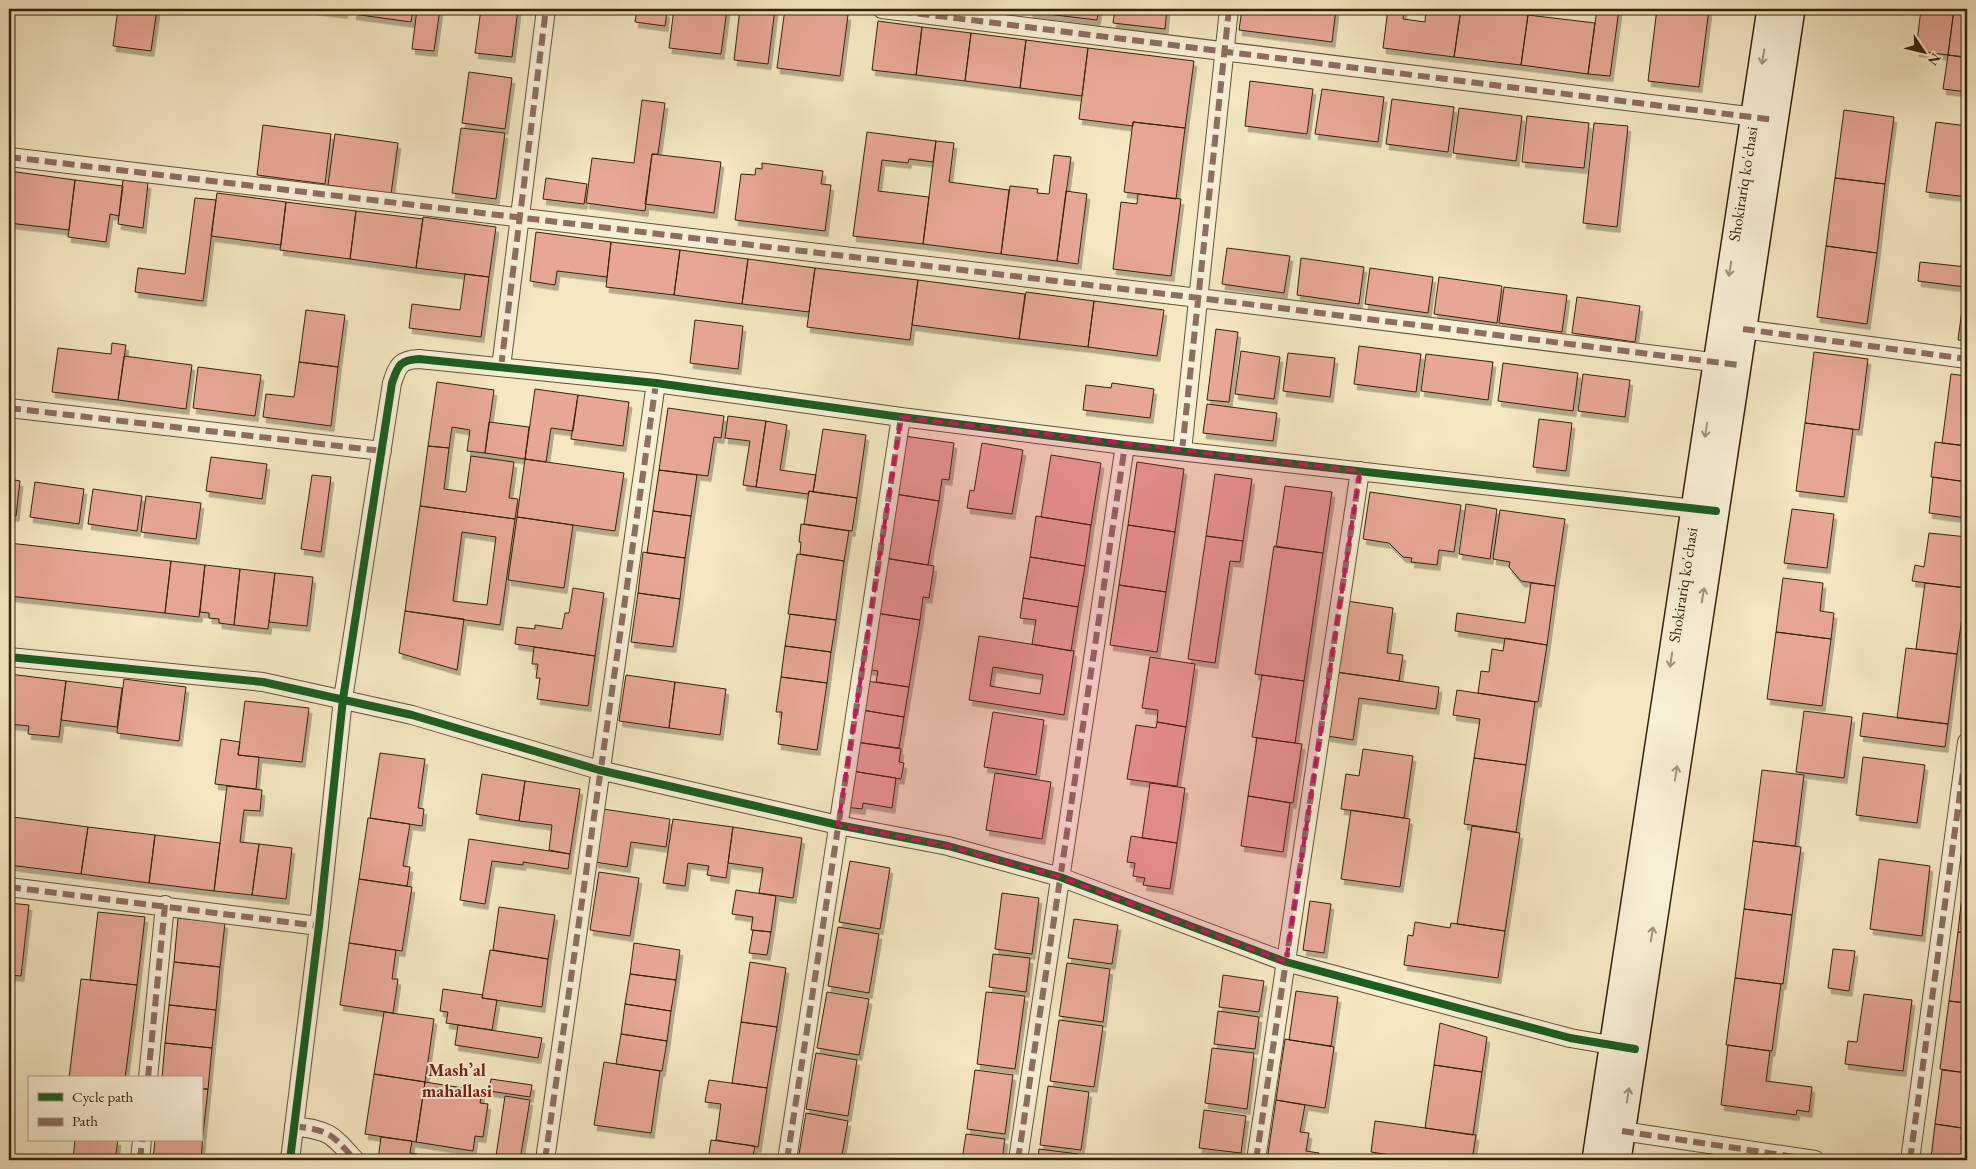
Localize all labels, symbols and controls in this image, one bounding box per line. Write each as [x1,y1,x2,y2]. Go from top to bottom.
north arrow [1898,28,1948,78]
one-way arrow [1757,49,1767,65]
text: N [1924,50,1945,70]
street label: Shokirariq ko'chasi [1724,125,1762,243]
one-way arrow [1725,261,1735,277]
one-way arrow [1701,422,1711,438]
street label: Shokirariq ko'chasi [1664,526,1702,644]
one-way arrow [1698,588,1708,604]
one-way arrow [1666,652,1676,668]
one-way arrow [1672,766,1682,782]
one-way arrow [1647,926,1657,942]
district label: Mashʼal mahallasi [422,1058,493,1102]
legend [28,1076,202,1142]
text: Cycle path [72,1087,134,1106]
one-way arrow [1623,1087,1633,1103]
text: Path [72,1111,98,1130]

